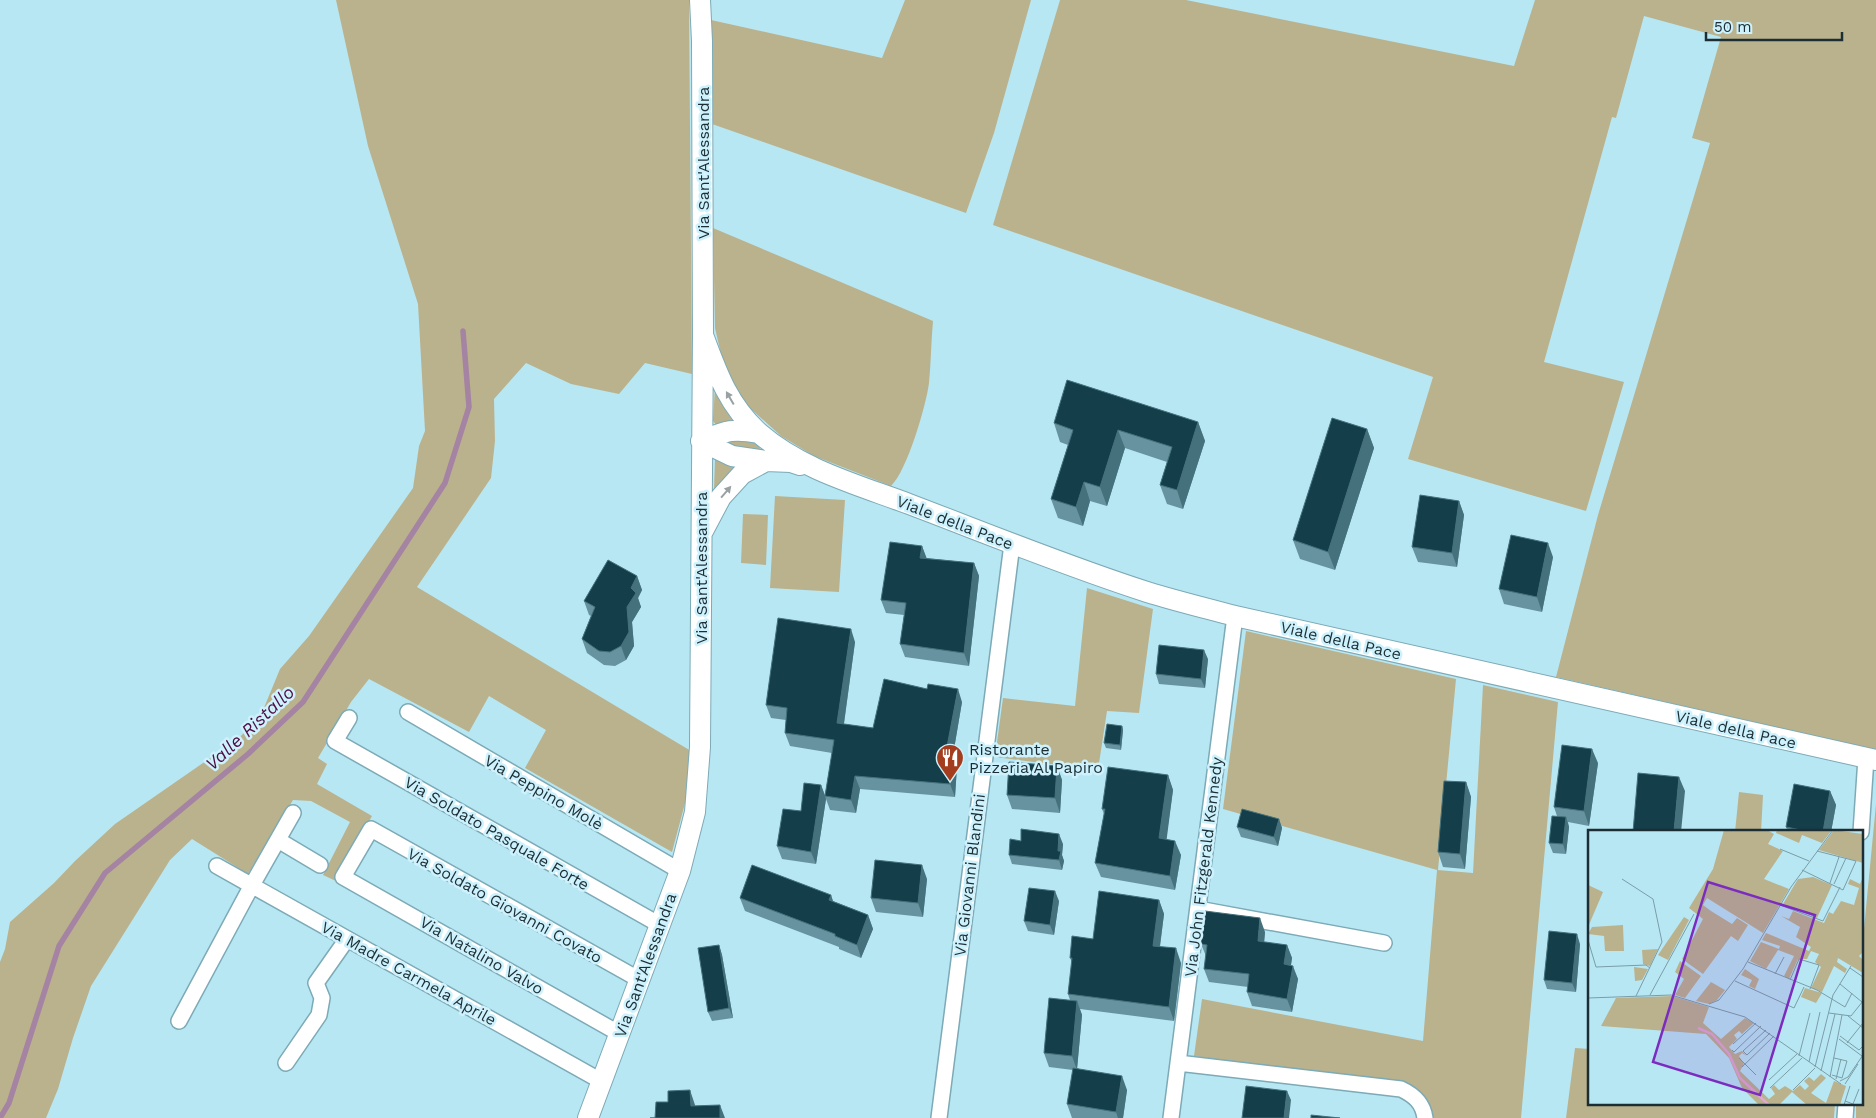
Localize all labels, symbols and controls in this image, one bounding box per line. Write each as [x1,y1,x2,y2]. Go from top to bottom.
scale bar [1706,10,1842,42]
text: 50 m [1714,18,1751,36]
street label: Via Sant'Alessandra [694,87,713,239]
one-way arrow [725,391,734,405]
one-way arrow [720,486,731,499]
street label: Viale della Pace [894,491,1016,553]
street label: Via Sant'Alessandra [692,492,711,644]
street label: Viale della Pace [1279,617,1403,664]
water label: Valle Ristallo [201,681,298,774]
street label: Viale della Pace [1674,706,1798,753]
place label: Ristorante Pizzeria Al Papiro [969,740,1103,777]
restaurant icon: Ristorante Pizzeria Al Papiro [935,743,965,782]
street label: Via Peppino Molè [481,751,607,834]
street label: Via John Fitzgerald Kennedy [1181,755,1227,978]
street label: Via Soldato Pasquale Forte [401,773,593,894]
street label: Via Giovanni Blandini [950,793,989,957]
inset map [1588,830,1864,1106]
street label: Via Soldato Giovanni Covato [404,844,606,967]
street label: Via Sant'Alessandra [610,890,680,1040]
street label: Via Natalino Valvo [417,912,547,999]
street label: Via Madre Carmela Aprile [318,917,500,1030]

